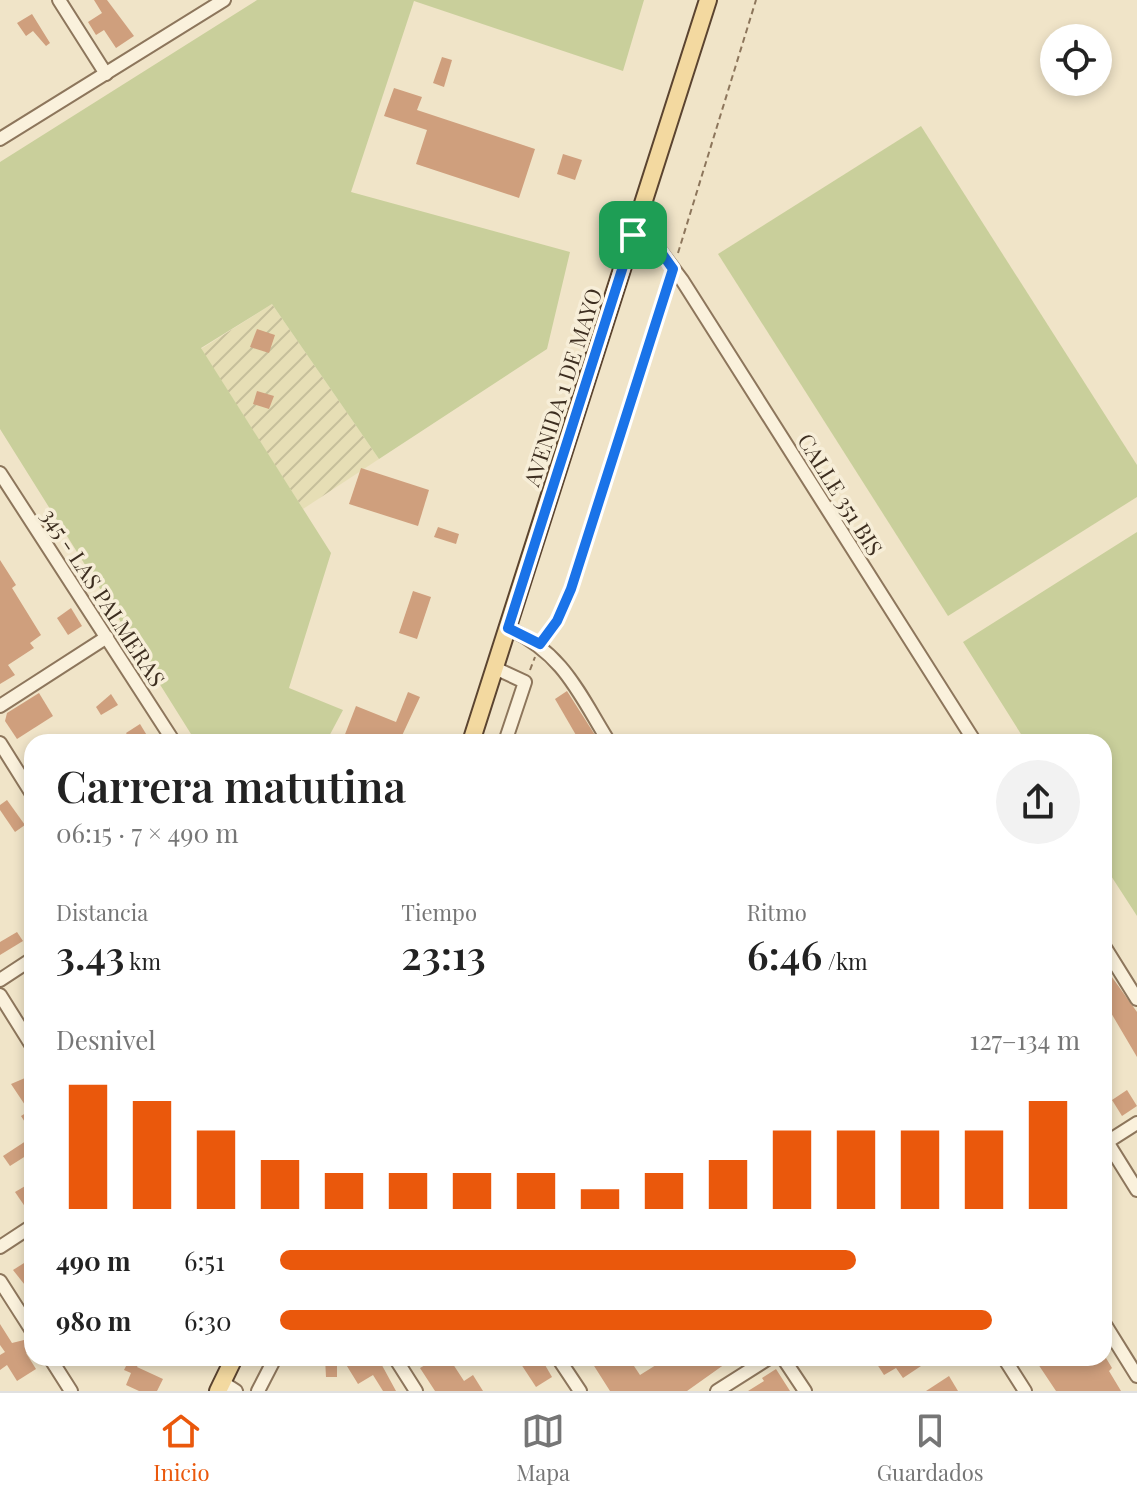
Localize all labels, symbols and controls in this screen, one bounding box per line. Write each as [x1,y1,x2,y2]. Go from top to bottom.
map controls [1040,24,1112,96]
button: locate [1040,24,1112,96]
pin [599,201,667,269]
icon: arrive [611,213,655,257]
street label: AVENIDA 1 DE MAYO [515,284,608,491]
street label: CALLE 351 BIS [791,427,891,561]
street label: 345 - LAS PALMERAS [35,502,173,692]
text: Carrera matutina [56,755,406,814]
button: share [996,760,1080,844]
text: 06:15 · 7 × 490 m [56,815,239,850]
text: Distancia [56,897,148,927]
text: Tiempo [401,897,477,927]
text: Ritmo [747,897,807,927]
text: 3.43 [56,927,125,980]
text: 23:13 [401,927,486,980]
text: 6:46 [747,927,822,980]
text: km [125,946,161,976]
text: /km [822,946,868,976]
text: Desnivel [56,1022,156,1057]
text: 127–134 m [970,1022,1080,1057]
text: 490 m [56,1243,130,1278]
text: 6:51 [184,1243,225,1278]
text: 980 m [56,1303,131,1338]
text: 6:30 [184,1303,232,1338]
tab: Inicio [153,1409,210,1487]
tab: Mapa [516,1409,570,1487]
tab: Guardados [877,1409,984,1487]

